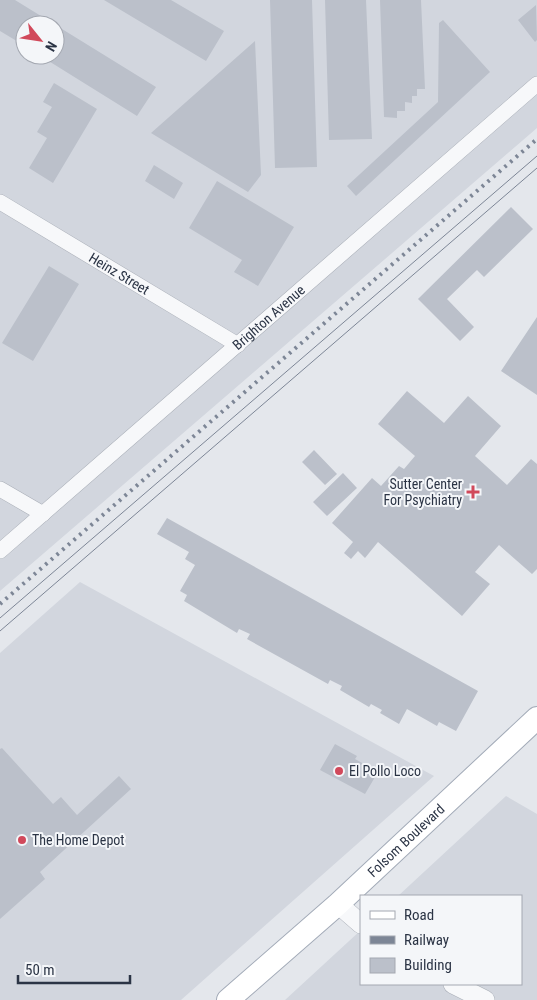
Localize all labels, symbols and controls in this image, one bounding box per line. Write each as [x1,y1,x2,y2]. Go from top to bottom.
north arrow [15,15,65,65]
text: N [42,39,60,54]
street label: Heinz Street [86,249,152,298]
street label: Brighton Avenue [229,281,308,353]
place label: Sutter Center For Psychiatry [384,476,462,508]
marker: Sutter Center For Psychiatry [466,485,480,499]
place label: El Pollo Loco [349,763,421,779]
marker: El Pollo Loco [333,765,345,777]
street label: Folsom Boulevard [364,801,448,880]
place label: The Home Depot [32,832,124,848]
marker: The Home Depot [16,834,28,846]
legend [360,895,522,985]
text: Road [404,906,434,924]
text: Railway [404,931,449,949]
scale bar [18,952,130,984]
text: Building [404,956,452,974]
text: 50 m [25,961,55,979]

